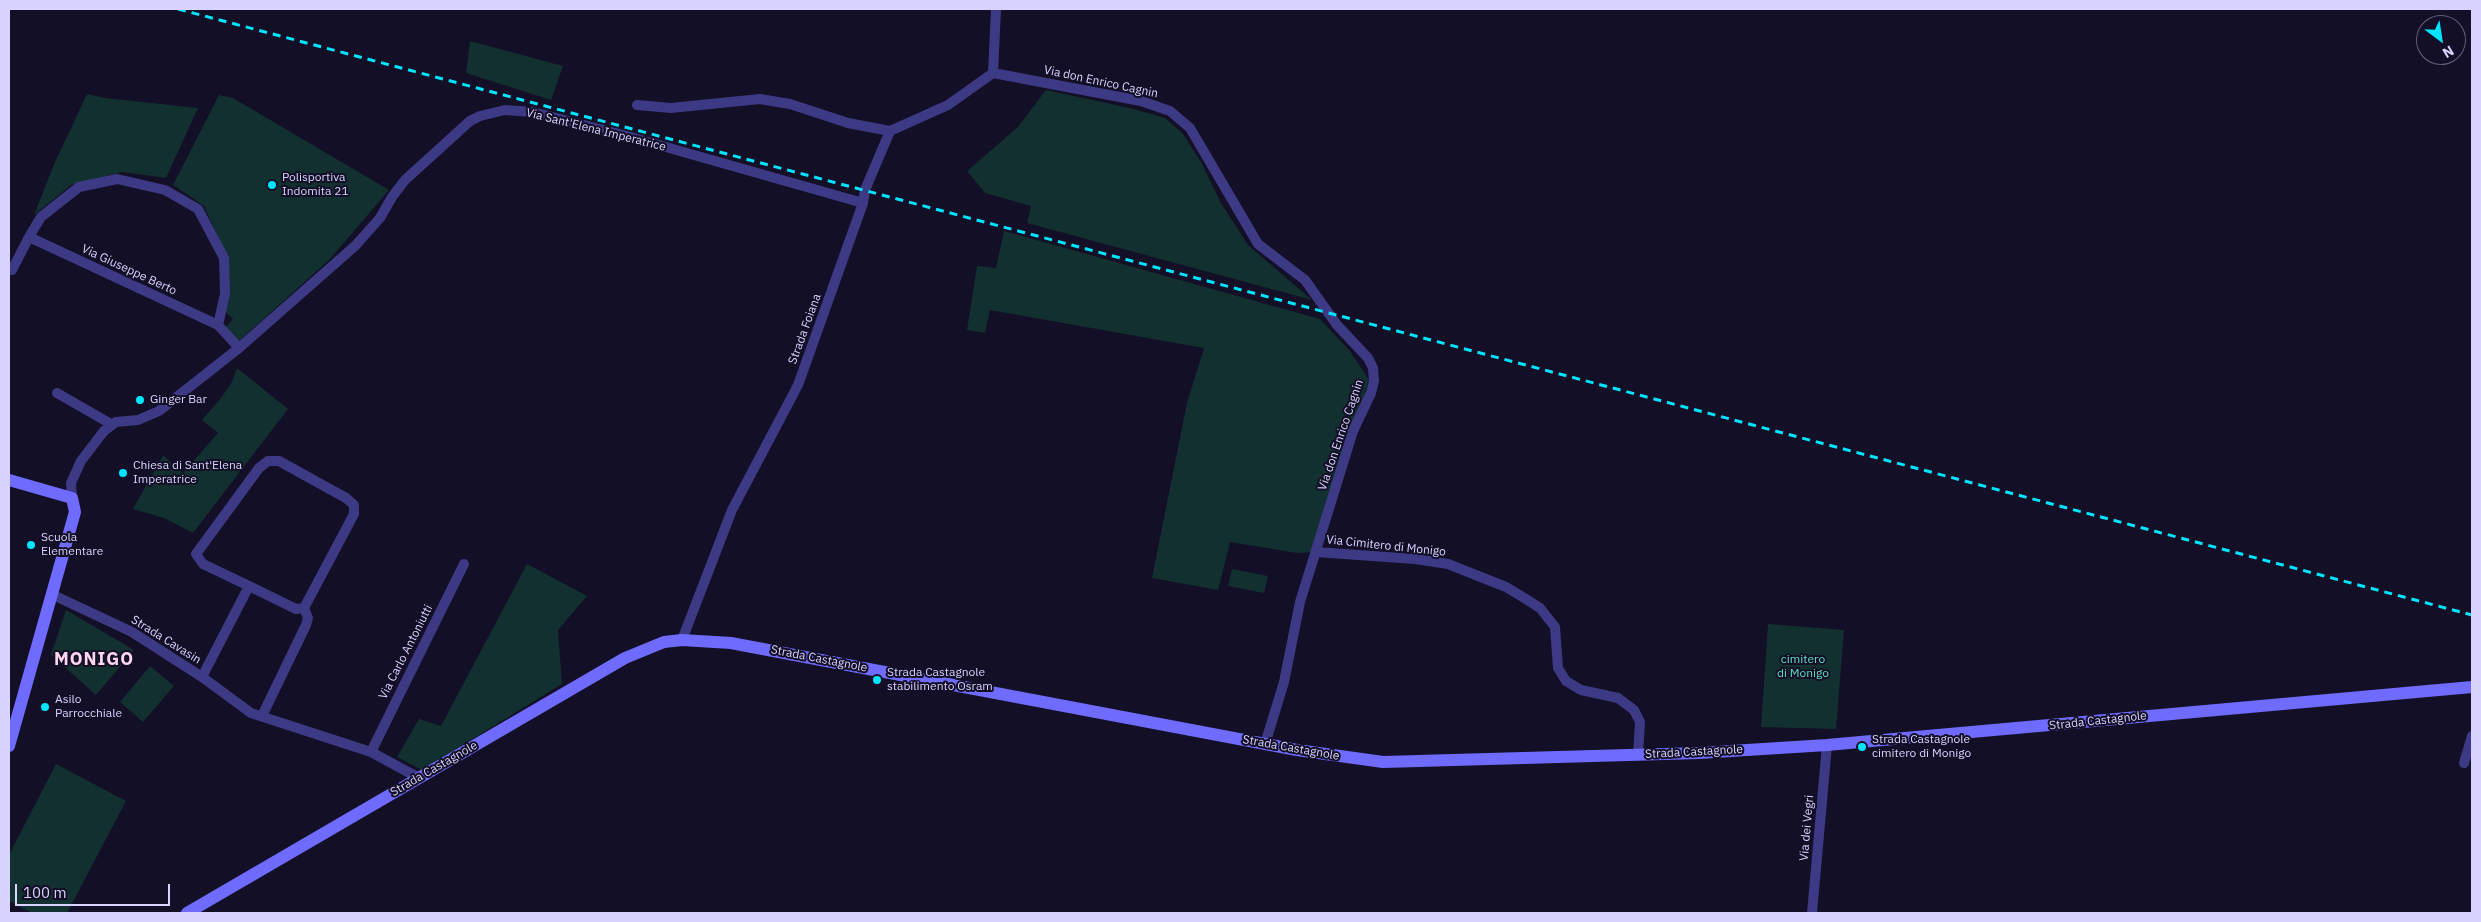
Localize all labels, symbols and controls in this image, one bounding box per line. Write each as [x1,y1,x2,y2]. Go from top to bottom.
north arrow [2416,15,2466,65]
text: N [2439,42,2457,62]
street label: Via don Enrico Cagnin [1043,63,1159,101]
street label: Via Sant'Elena Imperatrice [525,106,667,154]
place label: Polisportiva Indomita 21 [282,171,349,199]
marker: Polisportiva Indomita 21 [266,179,278,191]
street label: Via Giuseppe Berto [79,242,179,298]
street label: Strada Foiana [786,292,824,366]
street label: Via don Enrico Cagnin [1315,378,1367,492]
place label: Ginger Bar [150,393,207,407]
marker: Ginger Bar [134,394,146,406]
place label: Chiesa di Sant'Elena Imperatrice [133,459,242,487]
marker: Chiesa di Sant'Elena Imperatrice [117,467,129,479]
place label: Scuola Elementare [41,531,103,559]
street label: Via Cimitero di Monigo [1325,533,1447,559]
marker: Scuola Elementare [25,539,37,551]
street label: Via Carlo Antoniutti [376,602,436,702]
street label: Strada Cavasin [128,613,204,667]
street label: Strada Castagnole [769,643,869,675]
district label: MONIGO [53,649,135,671]
park label: cimitero di Monigo [1777,653,1829,681]
place label: Strada Castagnole stabilimento Osram [887,666,993,694]
marker: Strada Castagnole stabilimento Osram [871,674,883,686]
place label: Asilo Parrocchiale [55,693,122,721]
marker: Asilo Parrocchiale [39,701,51,713]
street label: Strada Castagnole [2048,709,2148,733]
street label: Strada Castagnole [1241,732,1341,764]
place label: Strada Castagnole cimitero di Monigo [1872,733,1971,761]
street label: Strada Castagnole [388,738,480,800]
marker: Strada Castagnole cimitero di Monigo [1856,741,1868,753]
street label: Strada Castagnole [1645,742,1743,762]
street label: Via dei Vegri [1797,794,1817,862]
scale bar [18,874,172,906]
text: 100 m [23,883,67,902]

